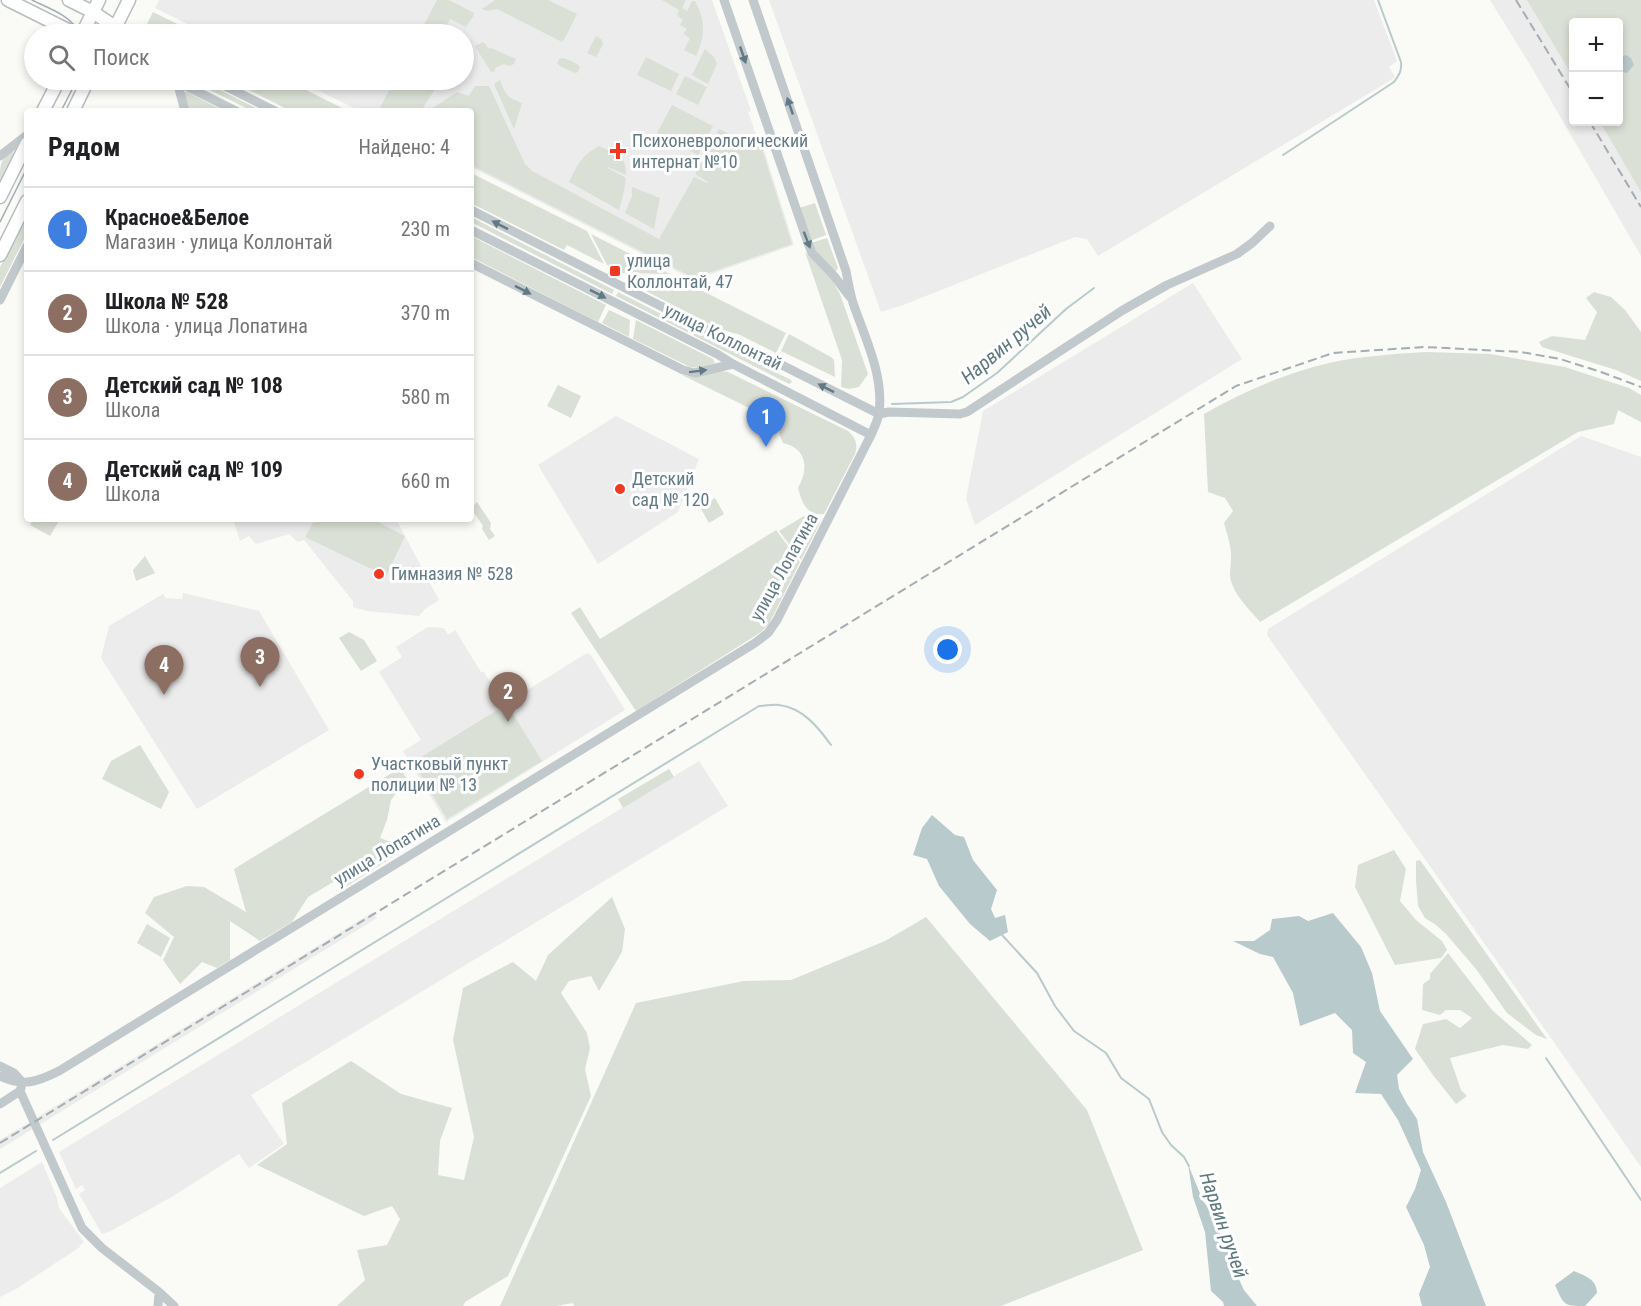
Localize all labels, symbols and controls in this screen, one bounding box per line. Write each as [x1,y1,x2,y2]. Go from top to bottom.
map controls [1569,18,1623,126]
button: + [1569,18,1623,72]
search box [24,24,474,90]
icon: search [45,41,78,74]
text: Поиск [93,45,150,70]
one-way arrow [738,46,748,64]
button: − [1569,72,1623,126]
one-way arrow [785,97,794,115]
place label: Психоневрологический интернат №10 [632,130,808,172]
text: Рядом [48,132,120,162]
text: Найдено: 4 [358,135,450,159]
marker: Психоневрологический интернат №10 [609,142,627,160]
text: Красное&Белое [105,205,249,230]
text: 1 [62,217,73,241]
text: 230 m [401,217,450,241]
one-way arrow [491,220,508,229]
text: Магазин · улица Коллонтай [105,230,333,254]
one-way arrow [802,231,812,249]
place label: улица Коллонтай, 47 [627,250,733,292]
marker: улица Коллонтай, 47 [608,264,622,278]
one-way arrow [514,284,532,294]
text: Школа № 528 [105,289,229,314]
one-way arrow [590,289,607,299]
street label: улица Коллонтай [661,299,785,374]
water label: Нарвин ручей [956,299,1056,389]
text: 2 [62,301,73,325]
text: 370 m [401,301,450,325]
text: Школа · улица Лопатина [105,314,308,338]
one-way arrow [689,366,708,376]
text: Детский сад № 108 [105,373,283,398]
one-way arrow [818,383,835,393]
text: 3 [62,385,73,409]
text: 580 m [401,385,450,409]
text: Школа [105,398,160,422]
pin: 1 [746,398,786,447]
text: Детский сад № 109 [105,457,283,482]
place label: Детский сад № 120 [632,468,709,510]
text: 4 [62,469,73,493]
text: 660 m [401,469,450,493]
text: Школа [105,482,160,506]
marker: Детский сад № 120 [613,482,627,496]
street label: улица Лопатина [745,509,822,624]
place label: Гимназия № 528 [391,563,513,584]
marker: Гимназия № 528 [372,567,386,581]
your location [933,635,962,664]
pin: 3 [240,638,280,687]
pin: 4 [144,646,184,695]
pin: 2 [488,672,528,722]
place label: Участковый пункт полиции № 13 [371,753,508,795]
marker: Участковый пункт полиции № 13 [352,767,366,781]
street label: улица Лопатина [330,810,444,889]
water label: Нарвин ручей [1195,1169,1253,1281]

